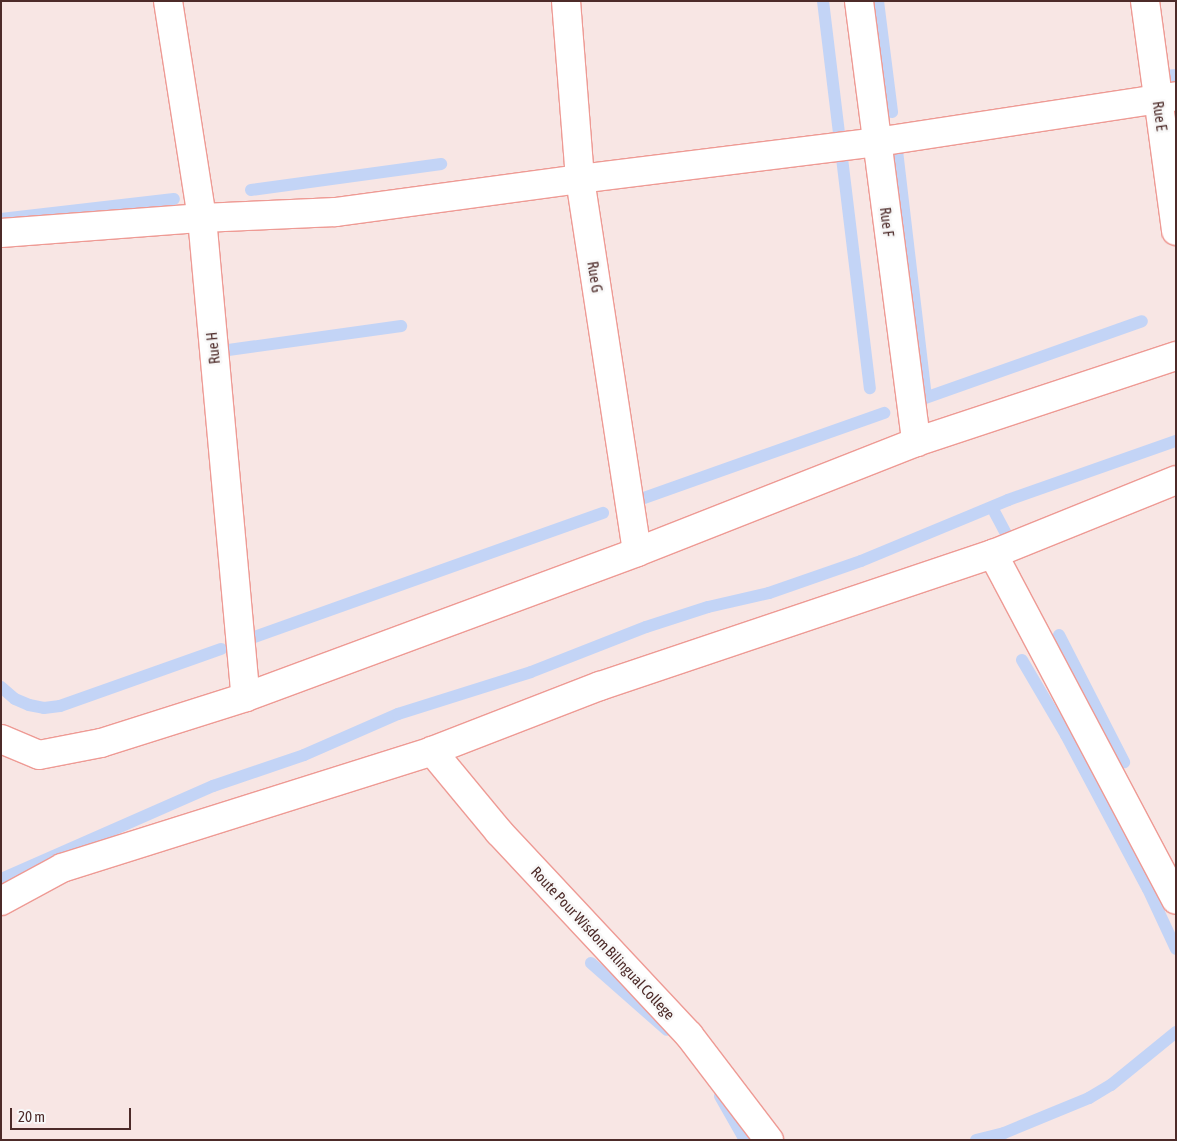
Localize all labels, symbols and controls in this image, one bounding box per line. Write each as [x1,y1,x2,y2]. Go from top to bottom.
street label: Rue E [1149,100,1171,132]
street label: Rue F [876,206,898,238]
street label: Rue G [584,260,606,294]
street label: Rue H [202,331,224,365]
street label: Route Pour Wisdom Bilingual College [527,863,679,1023]
scale bar [12,1098,134,1130]
text: 20 m [18,1108,45,1125]

